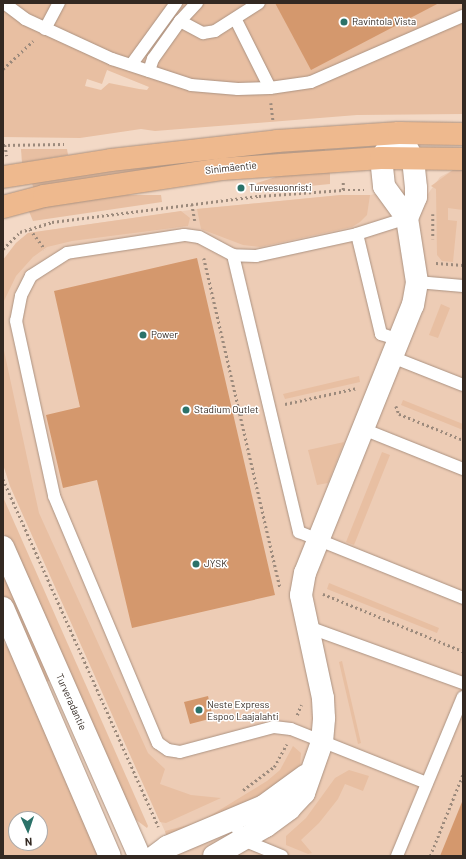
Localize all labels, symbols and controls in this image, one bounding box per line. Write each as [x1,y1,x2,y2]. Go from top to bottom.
place label: Ravintola Vista [352,16,416,28]
marker: Ravintola Vista [339,17,349,27]
street label: Sinimäentie [205,159,257,177]
place label: Turvesuonristi [249,182,312,194]
marker: Turvesuonristi [236,183,246,193]
place label: Power [151,329,178,341]
marker: Power [138,330,148,340]
place label: Stadium Outlet [194,404,259,416]
marker: Stadium Outlet [181,405,191,415]
place label: JYSK [204,558,227,570]
marker: JYSK [191,559,201,569]
street label: Turveradantie [53,672,89,732]
place label: Neste Express Espoo Laajalahti [207,698,279,722]
marker: Neste Express Espoo Laajalahti [194,705,204,715]
north arrow [8,811,48,851]
text: N [25,836,33,849]

